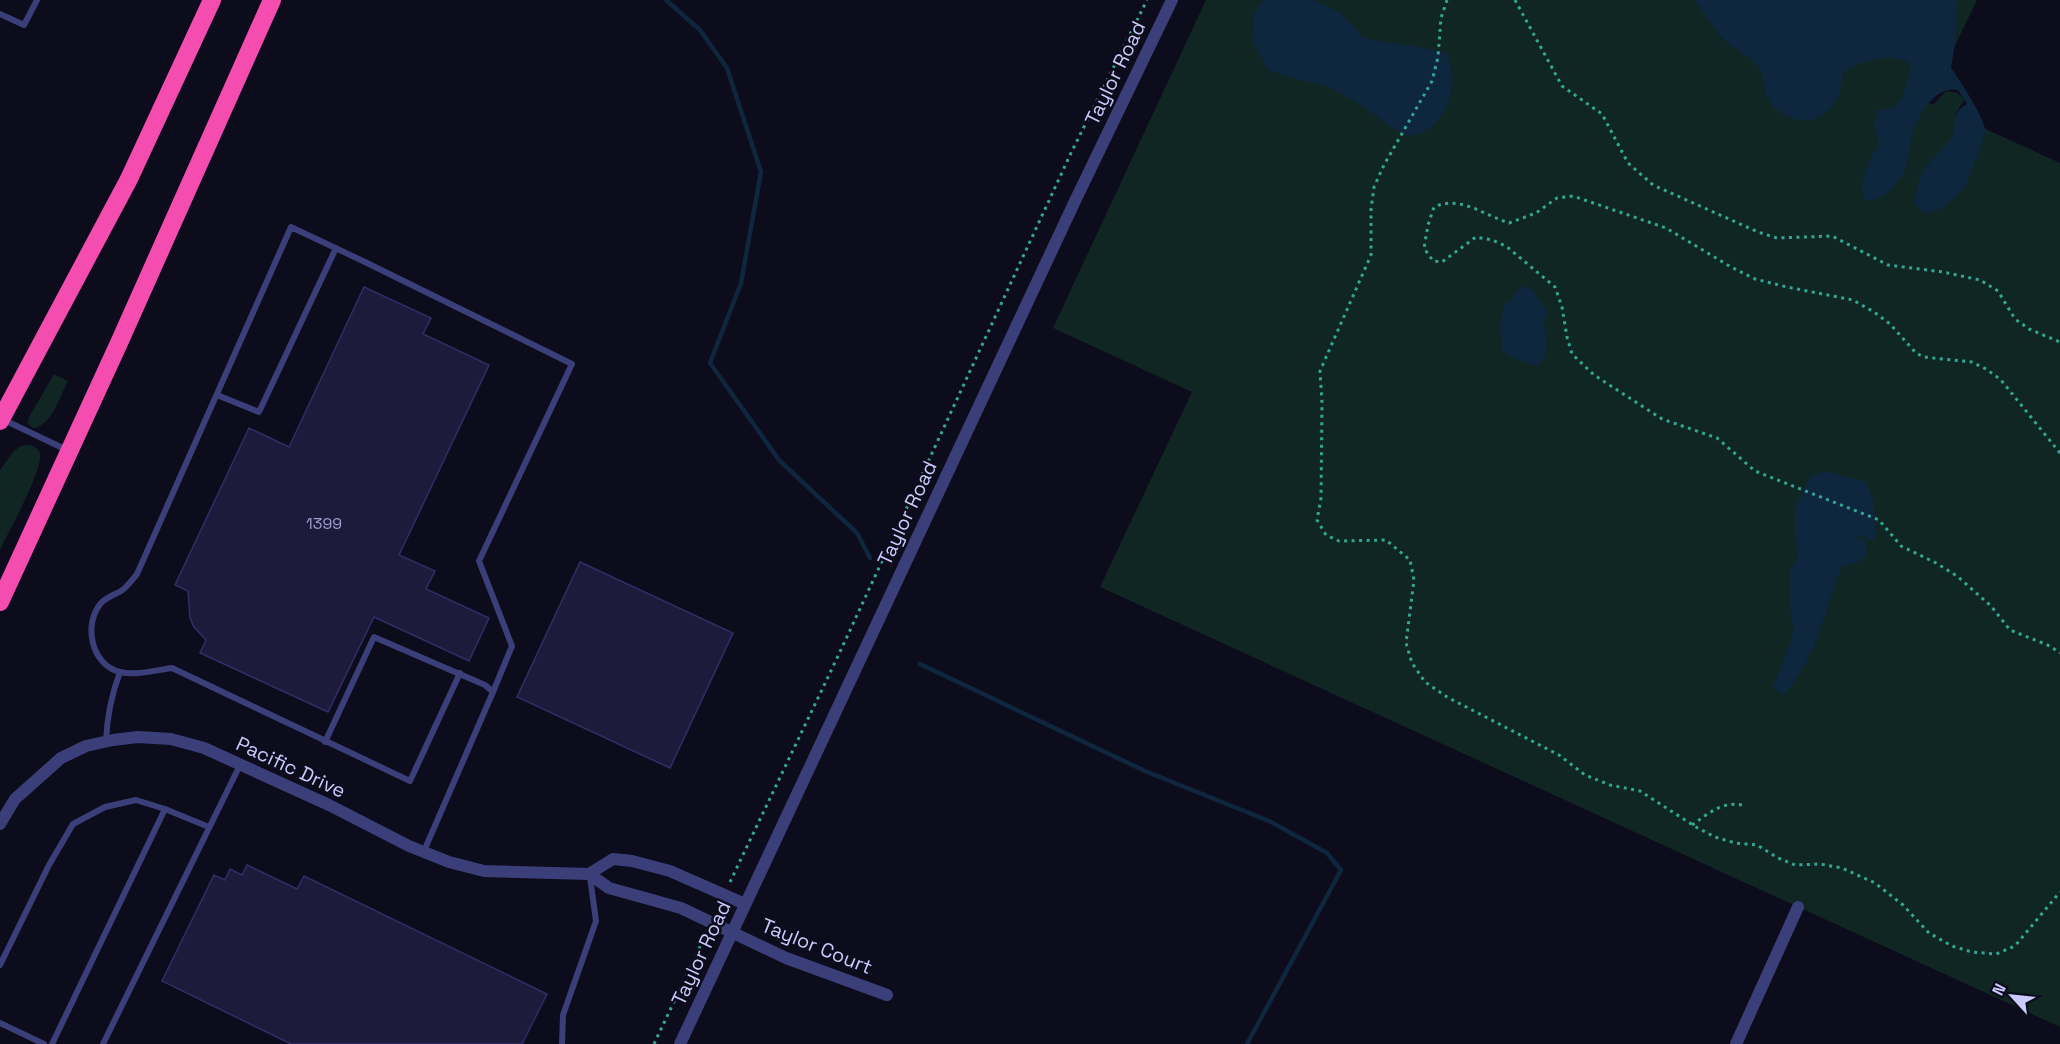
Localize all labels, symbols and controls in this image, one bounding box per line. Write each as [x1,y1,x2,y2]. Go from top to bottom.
street label: Taylor Road [1079,17,1151,129]
street label: Taylor Road [871,457,943,569]
house number: 1399 [306,513,342,534]
street label: Pacific Drive [232,730,350,804]
street label: Taylor Road [665,897,737,1009]
street label: Taylor Court [758,912,876,980]
north arrow [1982,966,2042,1026]
text: N [1987,980,2011,999]

